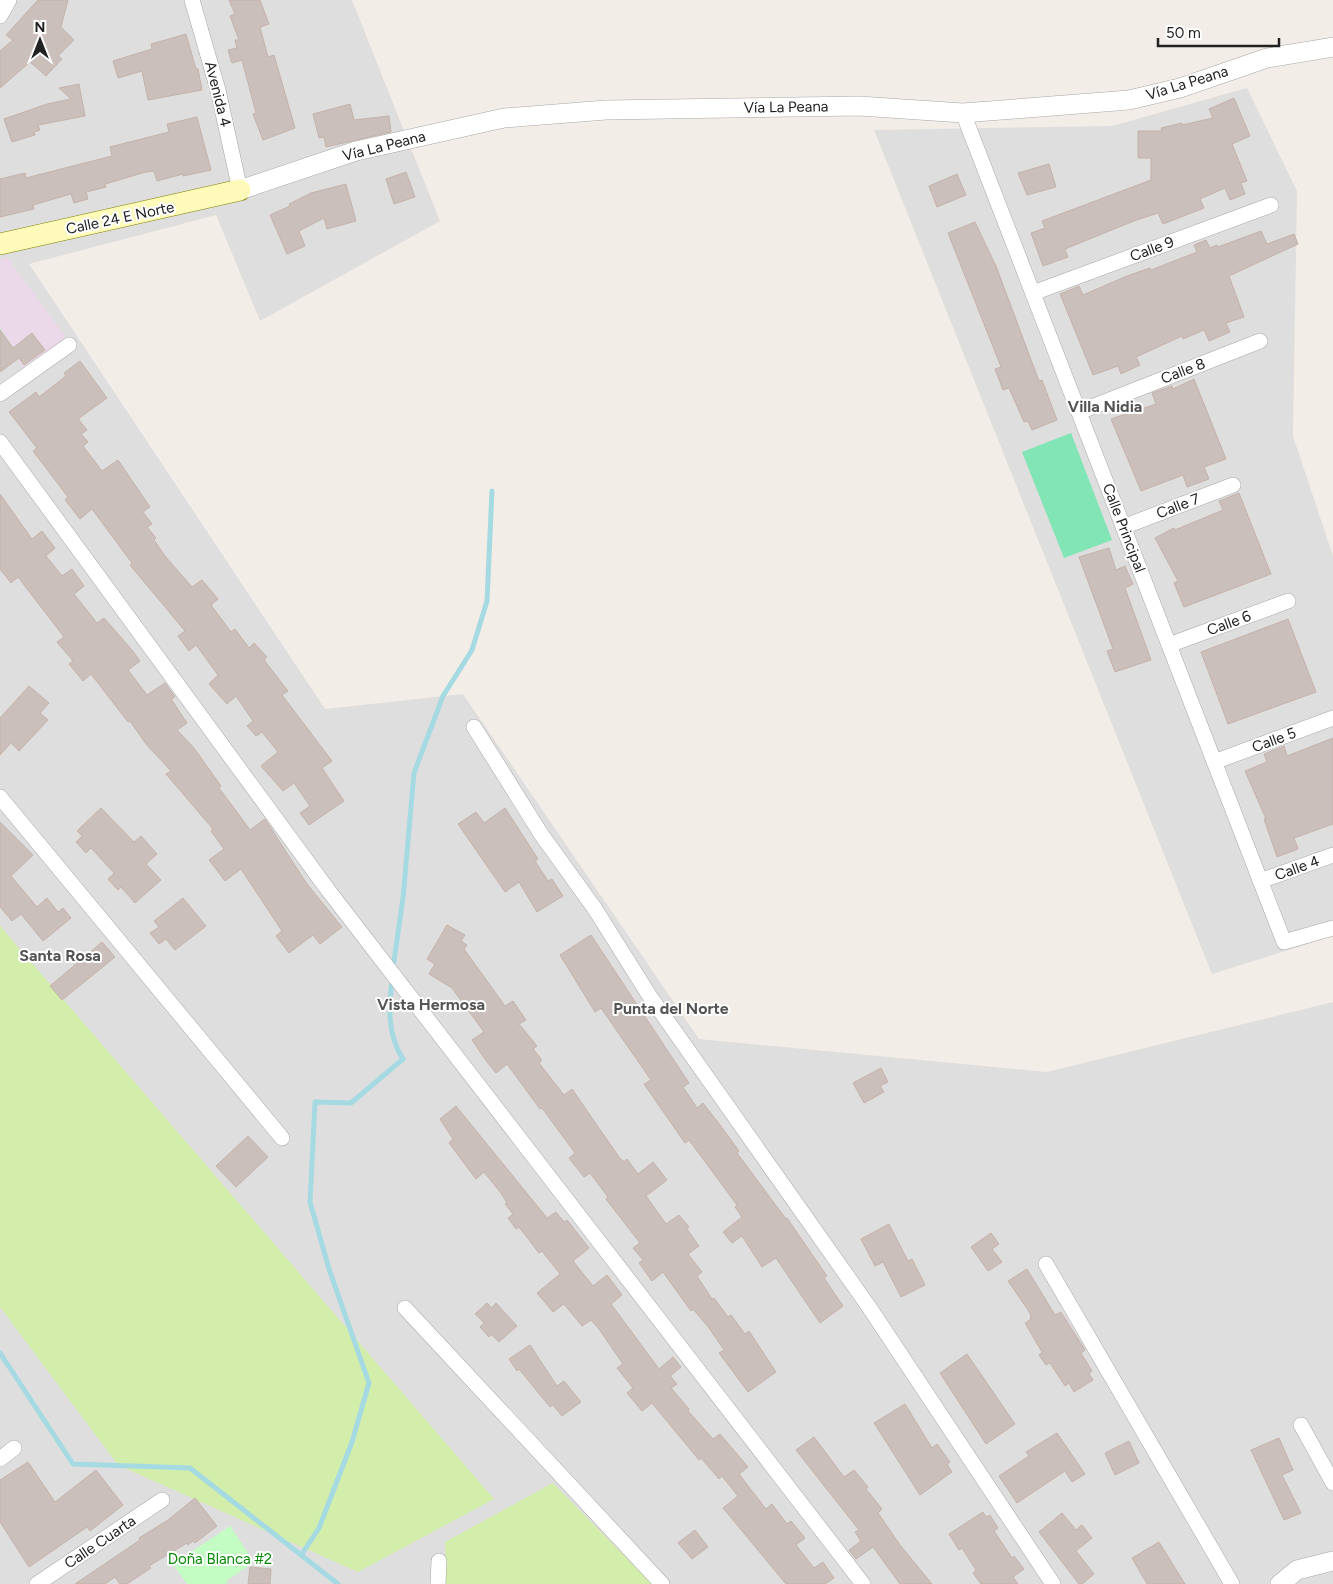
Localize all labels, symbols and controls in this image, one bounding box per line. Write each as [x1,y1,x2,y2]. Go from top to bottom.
north arrow [15,15,65,65]
scale bar [1158,15,1279,47]
text: N [35,19,45,36]
text: 50 m [1166,24,1201,42]
street label: Avenida 4 [201,59,235,129]
street label: Vía La Peana [1144,62,1230,104]
street label: Vía La Peana [743,97,829,117]
street label: Vía La Peana [341,127,427,165]
street label: Calle 24 E Norte [64,198,176,238]
street label: Calle 9 [1128,233,1176,265]
street label: Calle 8 [1158,354,1208,388]
district label: Villa Nidia [1068,397,1142,416]
street label: Calle Principal [1099,481,1149,575]
street label: Calle 7 [1154,490,1202,522]
street label: Calle 6 [1205,607,1254,639]
street label: Calle 5 [1249,724,1299,756]
street label: Calle 4 [1272,852,1322,884]
district label: Santa Rosa [19,946,101,965]
district label: Vista Hermosa [377,995,485,1014]
district label: Punta del Norte [613,999,729,1018]
street label: Calle Cuarta [61,1512,139,1572]
park label: Doña Blanca #2 [168,1550,272,1568]

